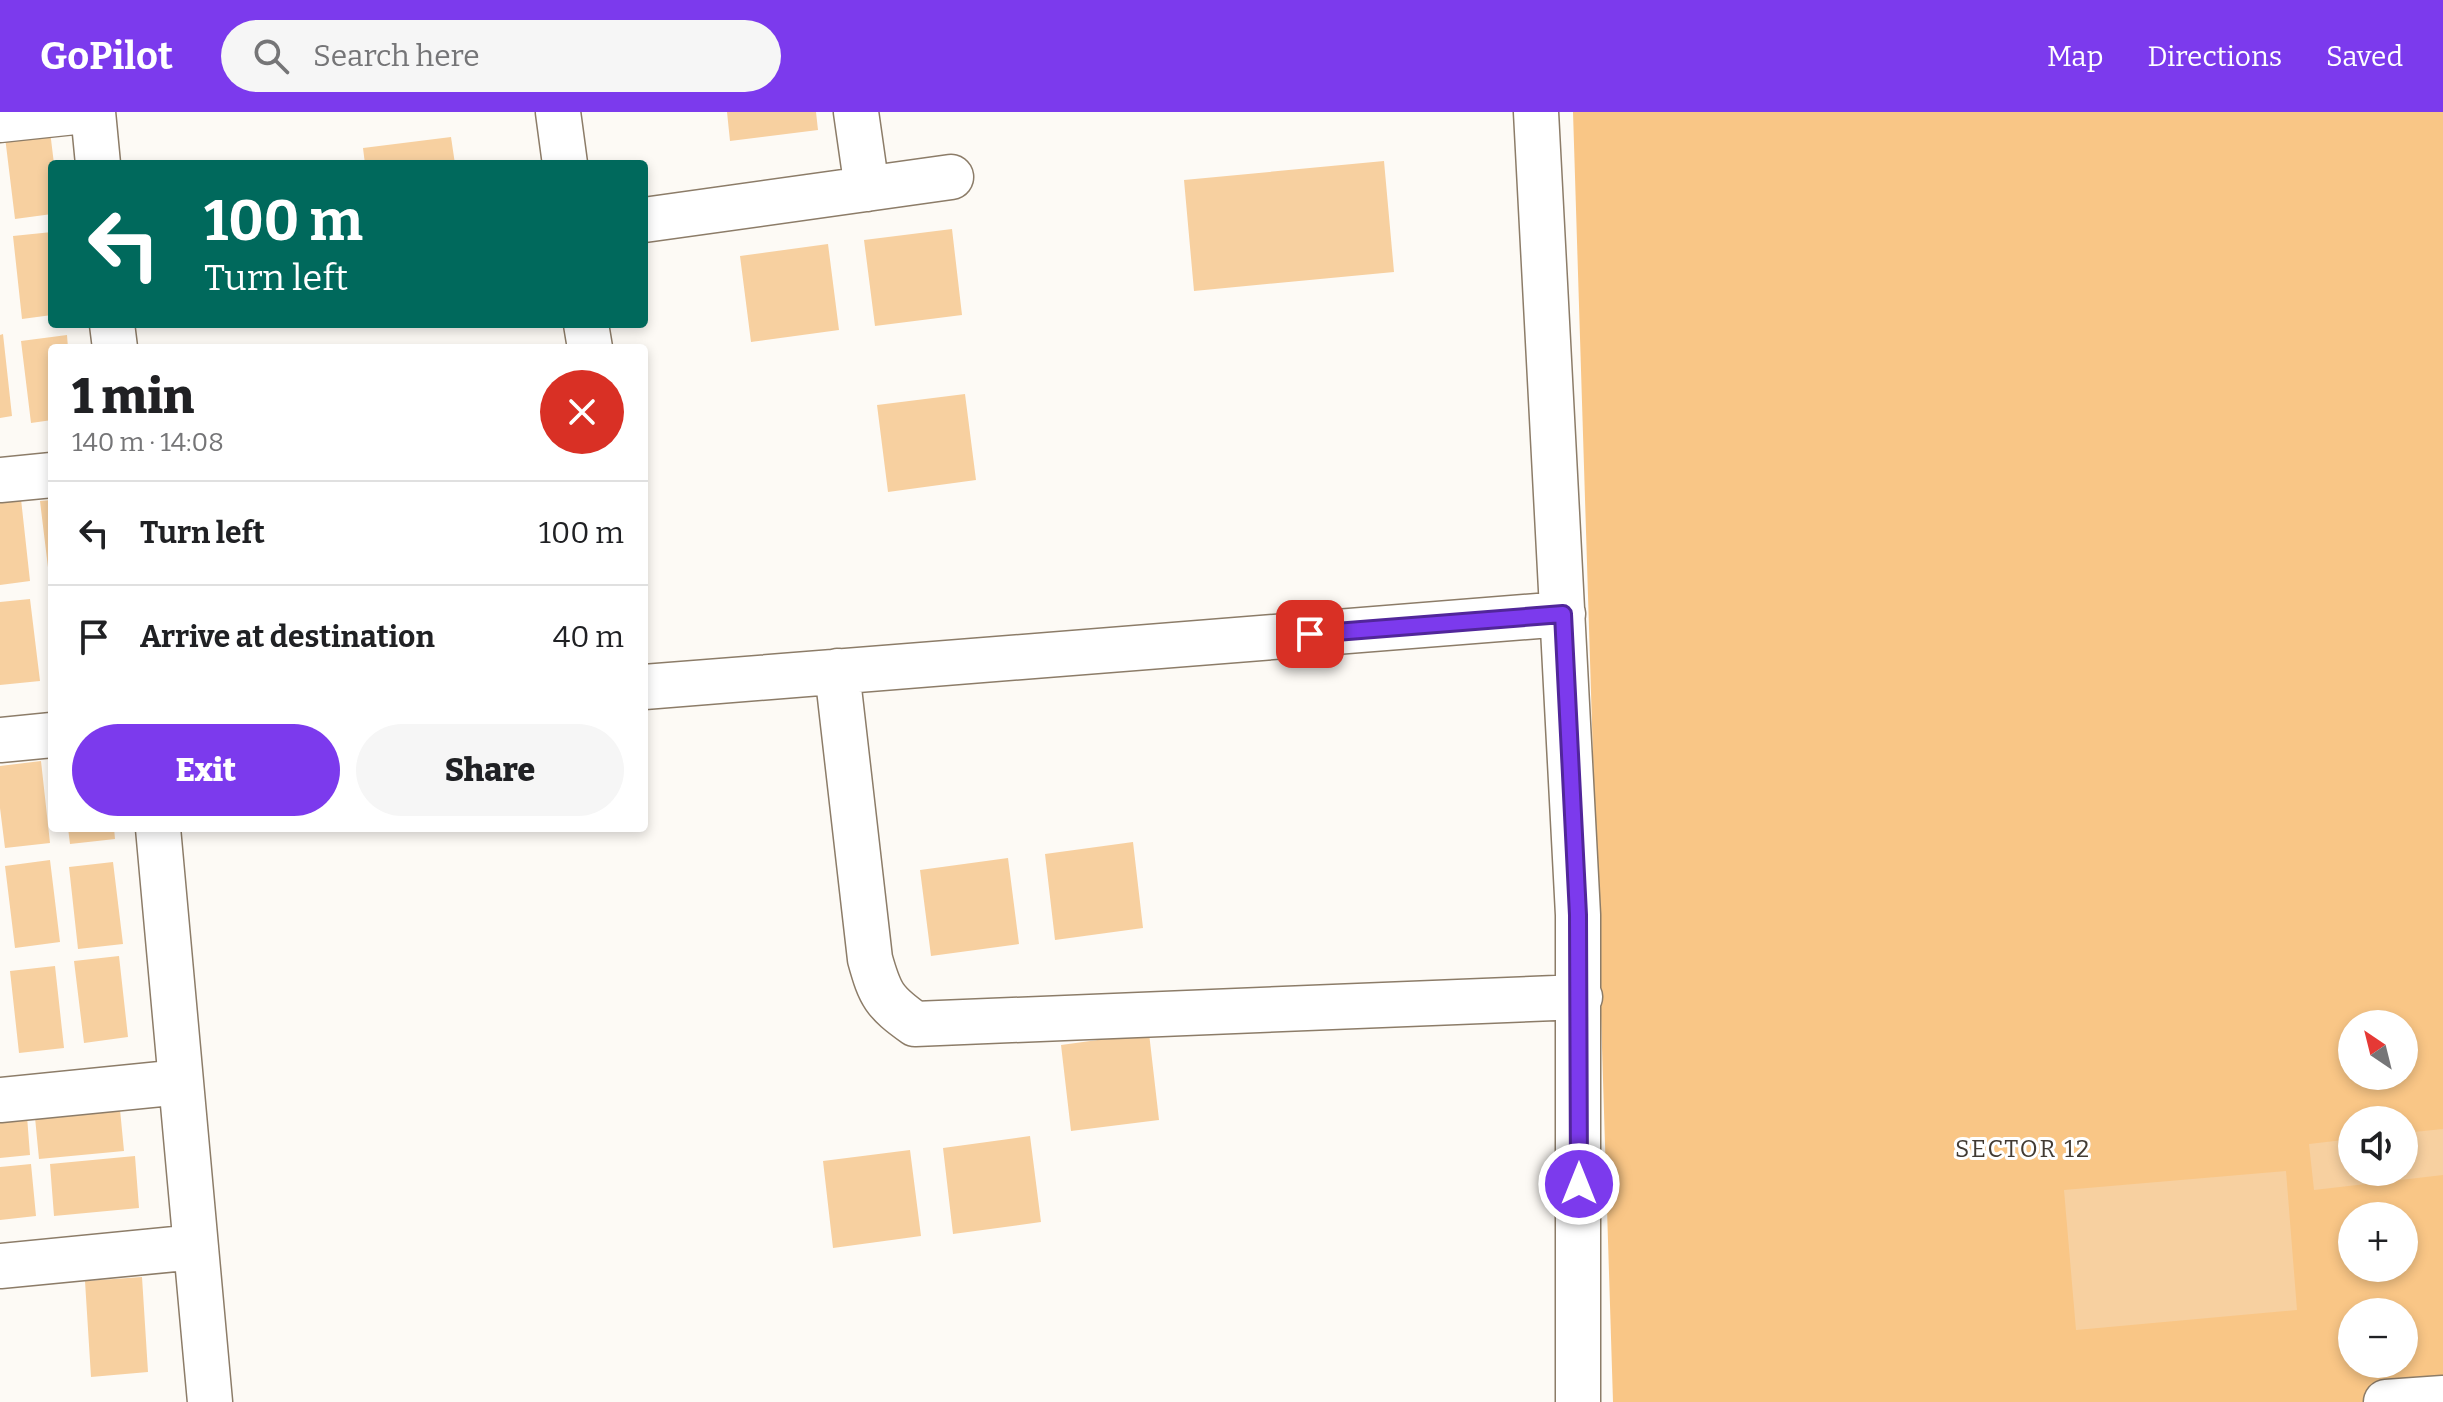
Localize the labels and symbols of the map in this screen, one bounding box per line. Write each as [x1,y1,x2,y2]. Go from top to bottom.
pin [1276,600,1344,668]
north arrow [2338,1010,2418,1090]
district label: SECTOR 12 [1955,1135,2091,1163]
position arrow [1537,1142,1621,1226]

